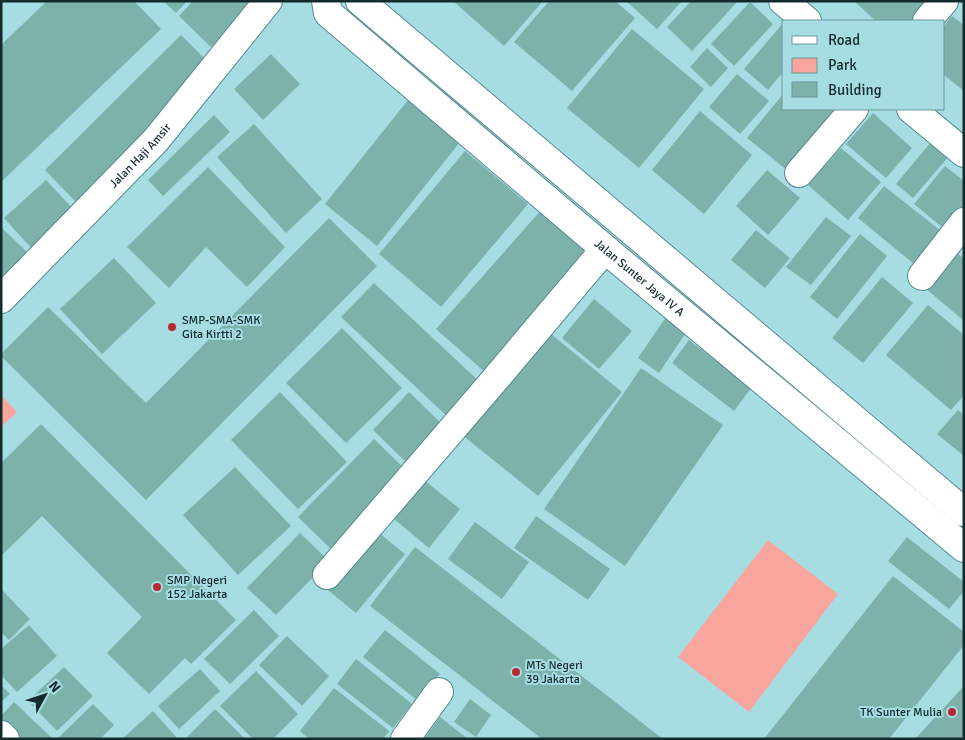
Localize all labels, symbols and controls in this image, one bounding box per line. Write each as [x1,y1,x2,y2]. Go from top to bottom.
legend [782,20,945,110]
text: Road [828,31,860,49]
text: Park [828,56,857,74]
text: Building [828,81,882,99]
street label: Jalan Haji Amsir [106,120,175,191]
street label: Jalan Sunter Jaya IV A [591,236,688,320]
place label: SMP-SMA-SMK Gita Kirtti 2 [182,313,260,342]
marker: SMP-SMA-SMK Gita Kirtti 2 [166,321,178,333]
place label: SMP Negeri 152 Jakarta [167,573,227,602]
marker: SMP Negeri 152 Jakarta [151,581,163,593]
place label: MTs Negeri 39 Jakarta [526,658,583,687]
marker: MTs Negeri 39 Jakarta [510,666,522,678]
north arrow [20,670,70,720]
text: N [45,678,64,696]
place label: TK Sunter Mulia [860,705,942,720]
marker: TK Sunter Mulia [946,706,958,718]

